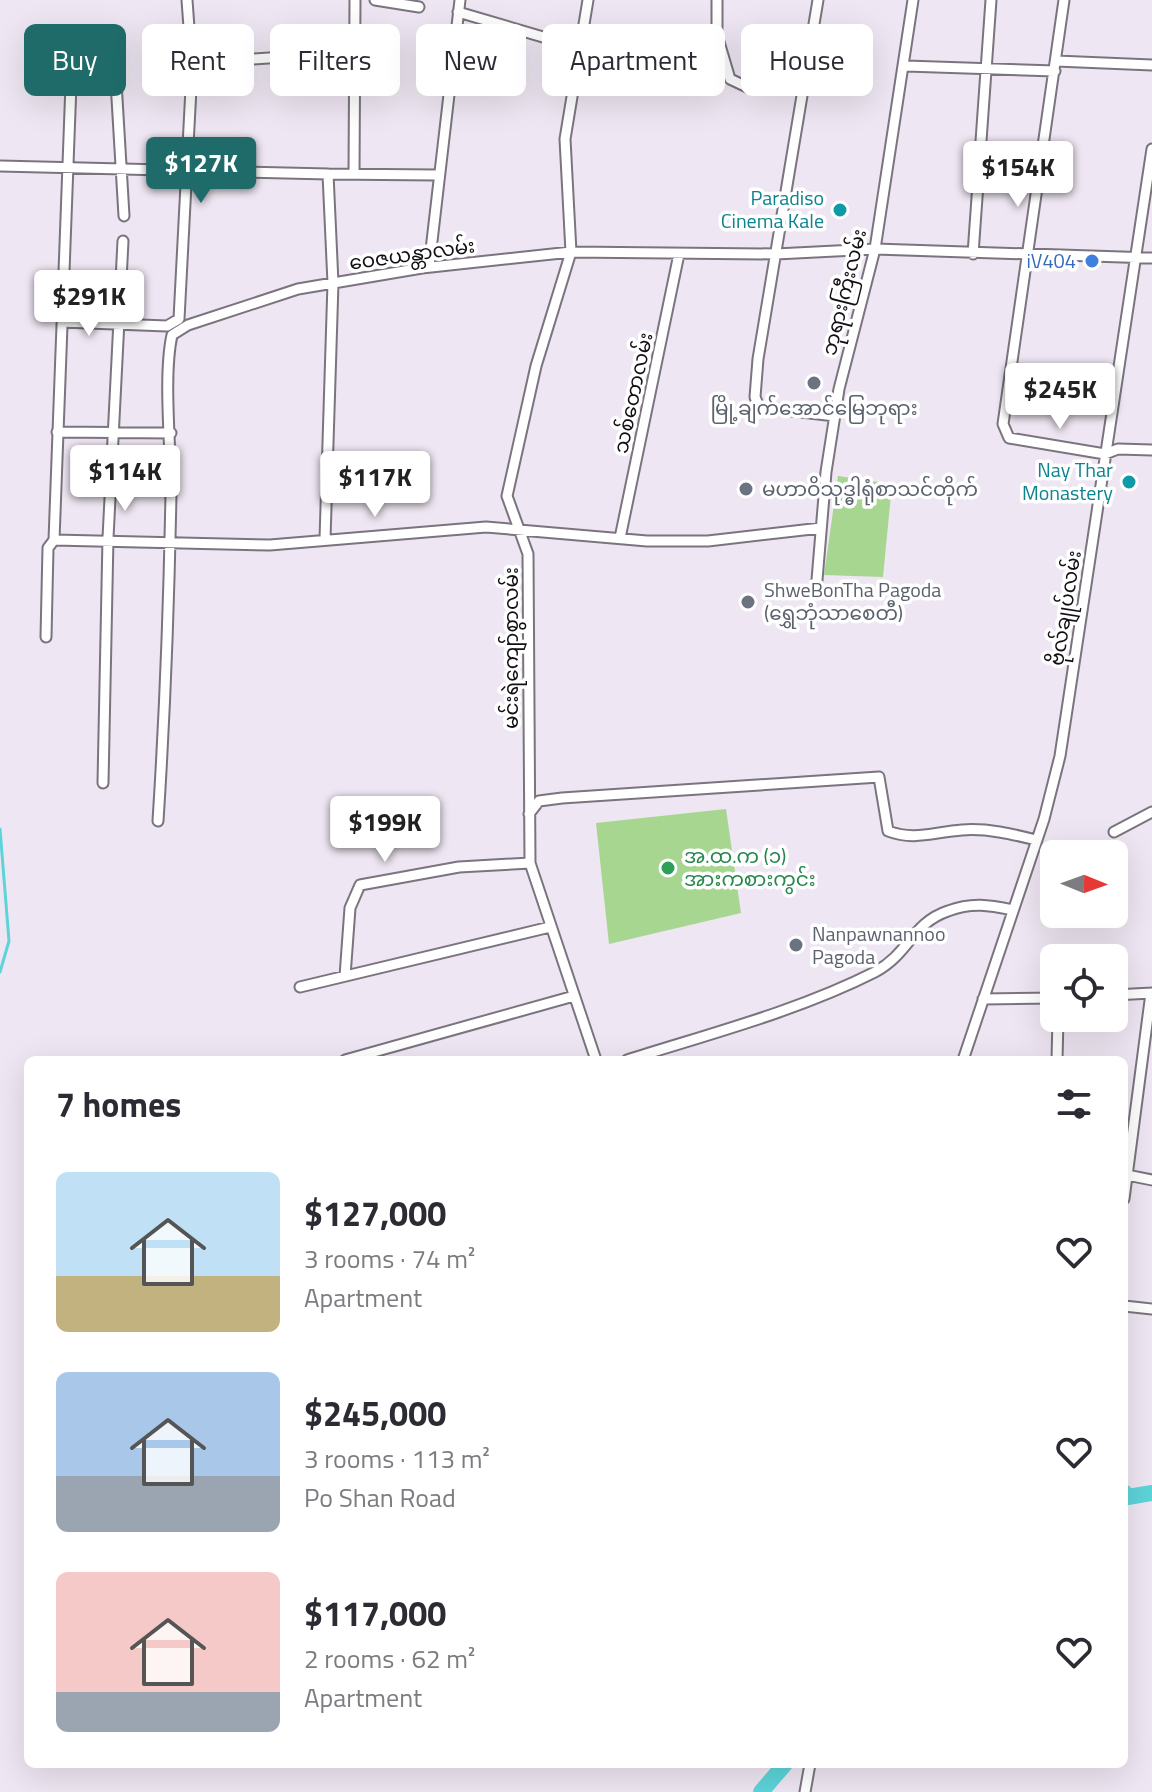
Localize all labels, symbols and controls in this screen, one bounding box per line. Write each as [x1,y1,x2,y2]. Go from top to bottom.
chip: Buy [24,24,126,96]
chip: Rent [142,24,254,96]
chip: Filters [270,24,400,96]
chip: New [416,24,526,96]
chip: Apartment [542,24,725,96]
chip: House [741,24,873,96]
pin: $127K [145,137,257,205]
pin: $154K [962,141,1074,209]
text: $127K [164,143,238,182]
text: $154K [981,147,1055,186]
place label: Paradiso Cinema Kale [721,182,824,236]
marker: Paradiso Cinema Kale [831,201,849,219]
street label: ဘုရားကြီးလမ်း [813,225,876,359]
street label: ဝေဇယန္တာလမ်း [347,229,477,279]
place label: iV404 [1026,245,1076,276]
marker: iV404 [1083,252,1101,270]
pin: $291K [33,270,145,338]
text: $291K [52,276,126,315]
street label: သစ်တောလမ်း [605,330,660,456]
pin: $245K [1004,363,1116,431]
text: $245K [1023,369,1097,408]
marker: မြို့ချက်အောင်မြေဘုရား [805,374,823,392]
place label: မြို့ချက်အောင်မြေဘုရား [710,392,918,425]
pin: $114K [69,445,181,513]
text: $114K [88,451,162,490]
pin: $117K [319,451,431,519]
place label: Nay Thar Monastery [1022,454,1113,508]
text: $117K [338,457,412,496]
place label: မဟာဝိသုဒ္ဓါရုံစာသင်တိုက် [762,473,978,506]
marker: Nay Thar Monastery [1120,473,1138,491]
marker: မဟာဝိသုဒ္ဓါရုံစာသင်တိုက် [737,480,755,498]
street label: ဗိုလ်ချုပ်လမ်း [1040,548,1091,668]
street label: မင်းရဲကျော်စွာလမ်း [495,567,527,729]
place label: ShweBonTha Pagoda (ရွှေဘုံသာစေတီ) [764,574,941,630]
marker: ShweBonTha Pagoda (ရွှေဘုံသာစေတီ) [739,593,757,611]
pin: $199K [329,796,441,864]
text: $199K [348,802,422,841]
place label: အ.ထ.က (၁) အားကစားကွင်း [684,840,816,895]
north arrow [1040,840,1128,928]
map controls [1040,840,1128,1032]
marker: အ.ထ.က (၁) အားကစားကွင်း [659,859,677,877]
place label: Nanpawnannoo Pagoda [812,918,945,972]
marker: Nanpawnannoo Pagoda [787,936,805,954]
button: locate [1040,944,1128,1032]
text: 7 homes [56,1078,181,1130]
icon: filters [1052,1082,1096,1126]
text: $127,000 [304,1187,446,1239]
icon: home [120,1204,216,1300]
icon: heart [1052,1230,1096,1274]
text: 3 rooms · 74 m² [304,1239,475,1278]
text: Apartment [304,1278,422,1317]
text: $245,000 [304,1387,446,1439]
icon: home [120,1404,216,1500]
icon: heart [1052,1430,1096,1474]
text: 3 rooms · 113 m² [304,1439,490,1478]
text: Po Shan Road [304,1478,456,1517]
text: $117,000 [304,1587,446,1639]
icon: home [120,1604,216,1700]
icon: heart [1052,1630,1096,1674]
text: 2 rooms · 62 m² [304,1639,475,1678]
text: Apartment [304,1678,422,1717]

